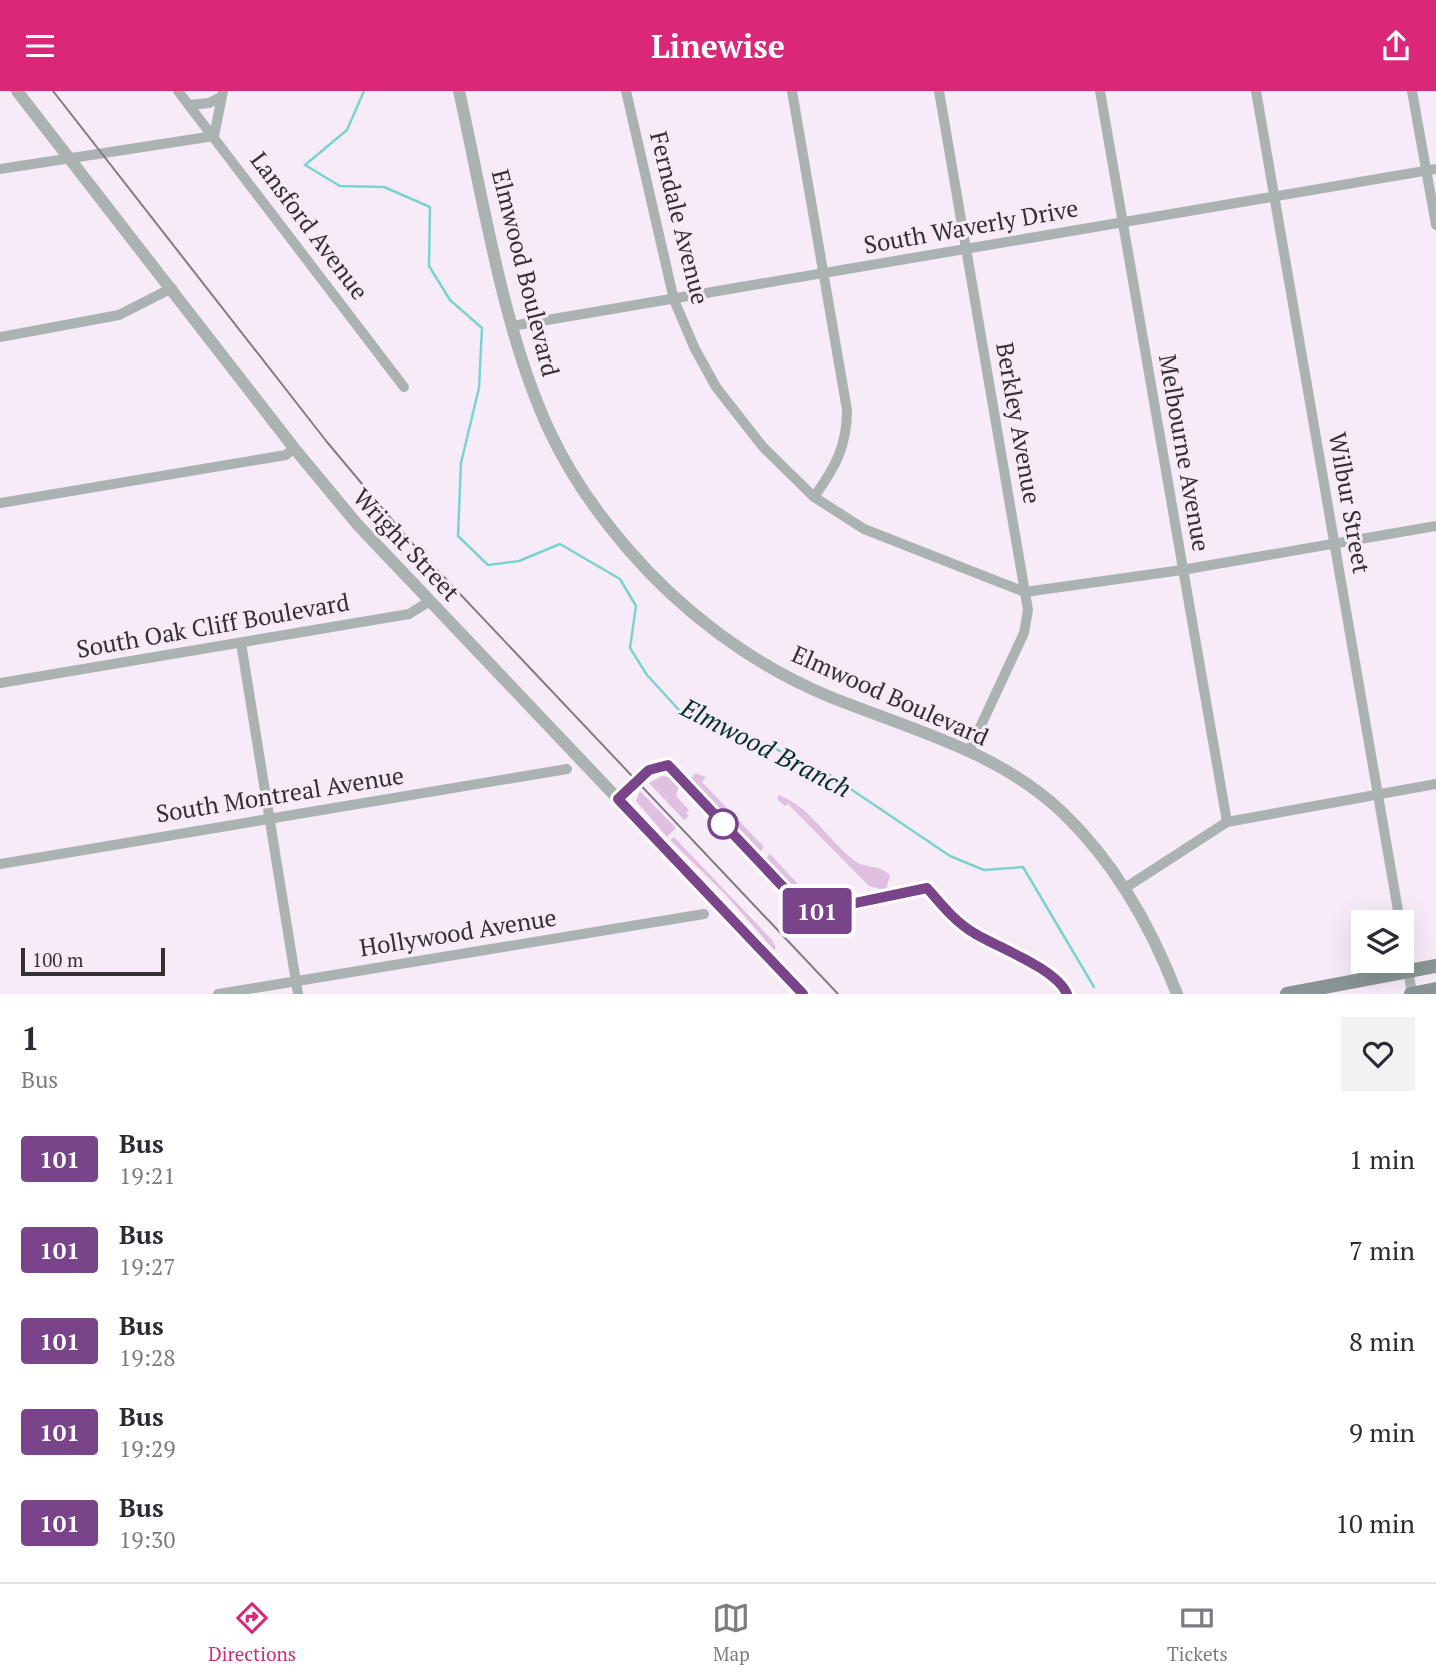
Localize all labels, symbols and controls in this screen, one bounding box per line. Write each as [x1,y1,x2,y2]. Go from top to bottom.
text: Linewise [651,25,785,67]
icon: menu [21,27,59,65]
icon: share [1377,27,1415,65]
street label: Ferndale Avenue [643,128,717,308]
street label: Lansford Avenue [244,145,376,306]
street label: Elmwood Boulevard [485,166,567,380]
street label: South Waverly Drive [861,191,1081,261]
street label: Berkley Avenue [989,340,1049,506]
street label: Melbourne Avenue [1152,352,1218,554]
street label: Wilbur Street [1322,430,1378,576]
street label: Wright Street [346,481,467,608]
street label: South Oak Cliff Boulevard [74,585,352,665]
street label: Elmwood Boulevard [787,637,994,753]
water label: Elmwood Branch [675,689,857,805]
street label: South Montreal Avenue [154,759,406,829]
unlabelled marker [708,809,738,839]
line badge: 101 [777,888,857,934]
text: 101 [797,895,837,927]
street label: Hollywood Avenue [357,901,559,963]
map controls [1351,910,1414,973]
button: layers [1351,910,1414,973]
scale bar [21,945,164,977]
text: 100 m [32,947,83,972]
text: 1 [21,1016,40,1059]
button: heart [1341,1017,1415,1091]
text: Bus [21,1064,58,1095]
text: Bus [119,1126,164,1160]
text: 1 min [1349,1142,1415,1176]
text: 101 [39,1143,80,1175]
text: 19:21 [119,1160,176,1191]
text: Bus [119,1217,164,1251]
text: 7 min [1349,1233,1415,1267]
text: 101 [39,1234,80,1266]
text: 19:27 [119,1251,176,1282]
text: Bus [119,1308,164,1342]
text: 8 min [1349,1324,1415,1358]
text: 101 [39,1325,80,1357]
text: 19:28 [119,1342,176,1373]
text: Bus [119,1399,164,1433]
text: 9 min [1349,1415,1415,1449]
text: 101 [39,1416,80,1448]
text: 19:29 [119,1433,176,1464]
text: Bus [119,1490,164,1524]
text: 10 min [1335,1506,1415,1540]
text: 101 [39,1507,80,1539]
text: 19:30 [119,1524,176,1555]
tab: Directions [208,1599,296,1666]
tab: Map [712,1599,750,1666]
tab: Tickets [1167,1599,1228,1666]

